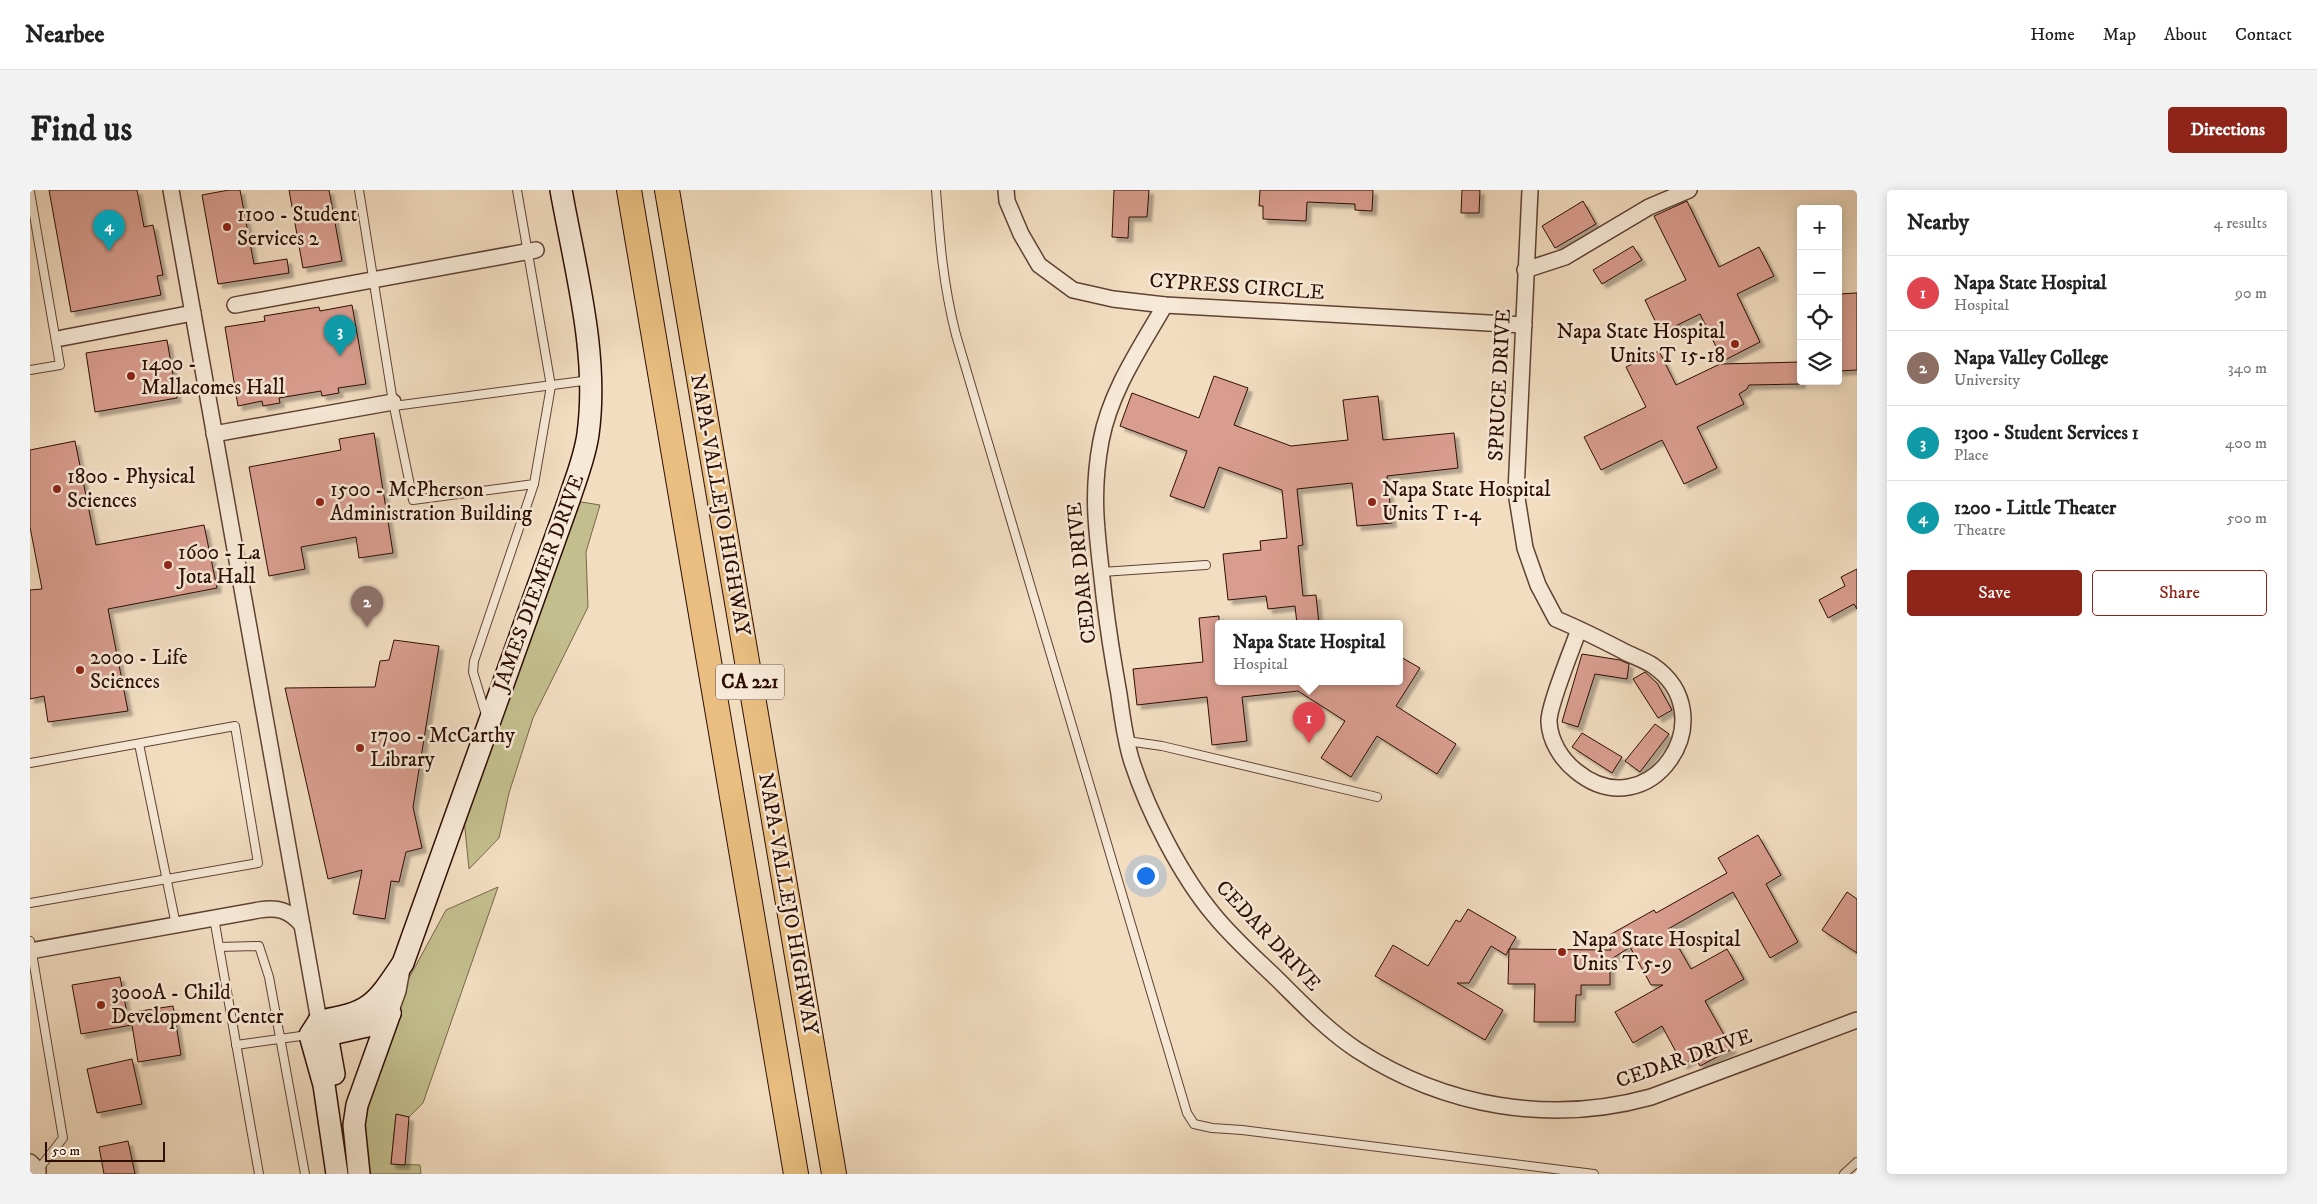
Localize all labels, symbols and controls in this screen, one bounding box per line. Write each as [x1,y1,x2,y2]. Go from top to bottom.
text: Nearbee [25,20,104,50]
text: Home [2030,24,2075,46]
text: Map [2103,24,2136,46]
text: About [2164,24,2207,46]
text: Contact [2235,24,2292,46]
button: Directions [2168,107,2287,153]
text: Find us [30,108,132,152]
place label: 1100 - Student Services 2 [237,202,357,252]
map controls [1797,205,1842,385]
button: + [1797,205,1842,250]
pin: 4 [93,210,125,251]
text: Nearby [1907,210,1969,236]
text: 4 results [2214,213,2267,233]
marker: 1100 - Student Services 2 [221,221,233,233]
button: − [1797,250,1842,295]
street label: CYPRESS CIRCLE [1149,268,1325,306]
text: Napa State Hospital [1954,272,2107,295]
text: 1 [1920,283,1926,303]
text: 90 m [2235,283,2267,303]
button: locate [1797,295,1842,340]
text: Hospital [1954,295,2009,315]
street label: SPRUCE DRIVE [1483,308,1517,462]
pin: 3 [324,315,356,356]
place label: Napa State Hospital Units T 15-18 [1556,319,1726,369]
marker: Napa State Hospital Units T 15-18 [1729,338,1741,350]
button: layers [1797,340,1842,385]
text: Napa Valley College [1954,347,2108,370]
place label: 1400 - Mallacomes Hall [141,351,286,401]
text: 2 [1919,358,1927,378]
text: 340 m [2228,358,2267,378]
marker: 1400 - Mallacomes Hall [125,370,137,382]
text: University [1954,370,2020,390]
street label: NAPA-VALLEJO HIGHWAY [684,372,756,639]
text: 1300 - Student Services 1 [1954,422,2139,445]
text: 3 [1920,433,1926,453]
text: 400 m [2225,433,2267,453]
text: Place [1954,445,1988,465]
place label: 1800 - Physical Sciences [67,464,196,514]
street label: JAMES DIEMER DRIVE [487,471,590,697]
place label: 1500 - McPherson Administration Building [330,477,533,527]
place label: Napa State Hospital Units T 1-4 [1382,477,1551,527]
marker: 1800 - Physical Sciences [51,483,63,495]
marker: 1500 - McPherson Administration Building [314,496,326,508]
marker: Napa State Hospital Units T 1-4 [1366,496,1378,508]
text: 1200 - Little Theater [1954,497,2116,520]
street label: CEDAR DRIVE [1062,501,1102,645]
text: 4 [1918,508,1928,528]
text: 500 m [2226,508,2267,528]
text: Theatre [1954,520,2006,540]
place label: 1600 - La Jota Hall [176,540,261,590]
marker: 1600 - La Jota Hall [162,559,174,571]
button: Save [1907,570,2082,616]
button: Share [2092,570,2267,616]
pin: 2 [351,586,383,627]
popup [1215,620,1403,685]
text: Napa State Hospital [1233,631,1385,654]
place label: 2000 - Life Sciences [90,645,188,695]
text: Hospital [1233,654,1288,674]
marker: 2000 - Life Sciences [74,664,86,676]
road number: CA 221 [716,664,784,700]
pin: 1 [1293,702,1325,743]
place label: 1700 - McCarthy Library [370,723,516,773]
marker: 1700 - McCarthy Library [354,742,366,754]
street label: NAPA-VALLEJO HIGHWAY [752,771,824,1038]
your location [1133,863,1159,889]
street label: CEDAR DRIVE [1210,875,1326,997]
place label: Napa State Hospital Units T 5-9 [1572,927,1741,977]
marker: Napa State Hospital Units T 5-9 [1556,946,1568,958]
place label: 3000A - Child Development Center [111,980,284,1030]
marker: 3000A - Child Development Center [95,999,107,1011]
street label: CEDAR DRIVE [1612,1024,1756,1094]
scale bar [45,1139,165,1162]
text: 50 m [52,1142,80,1160]

